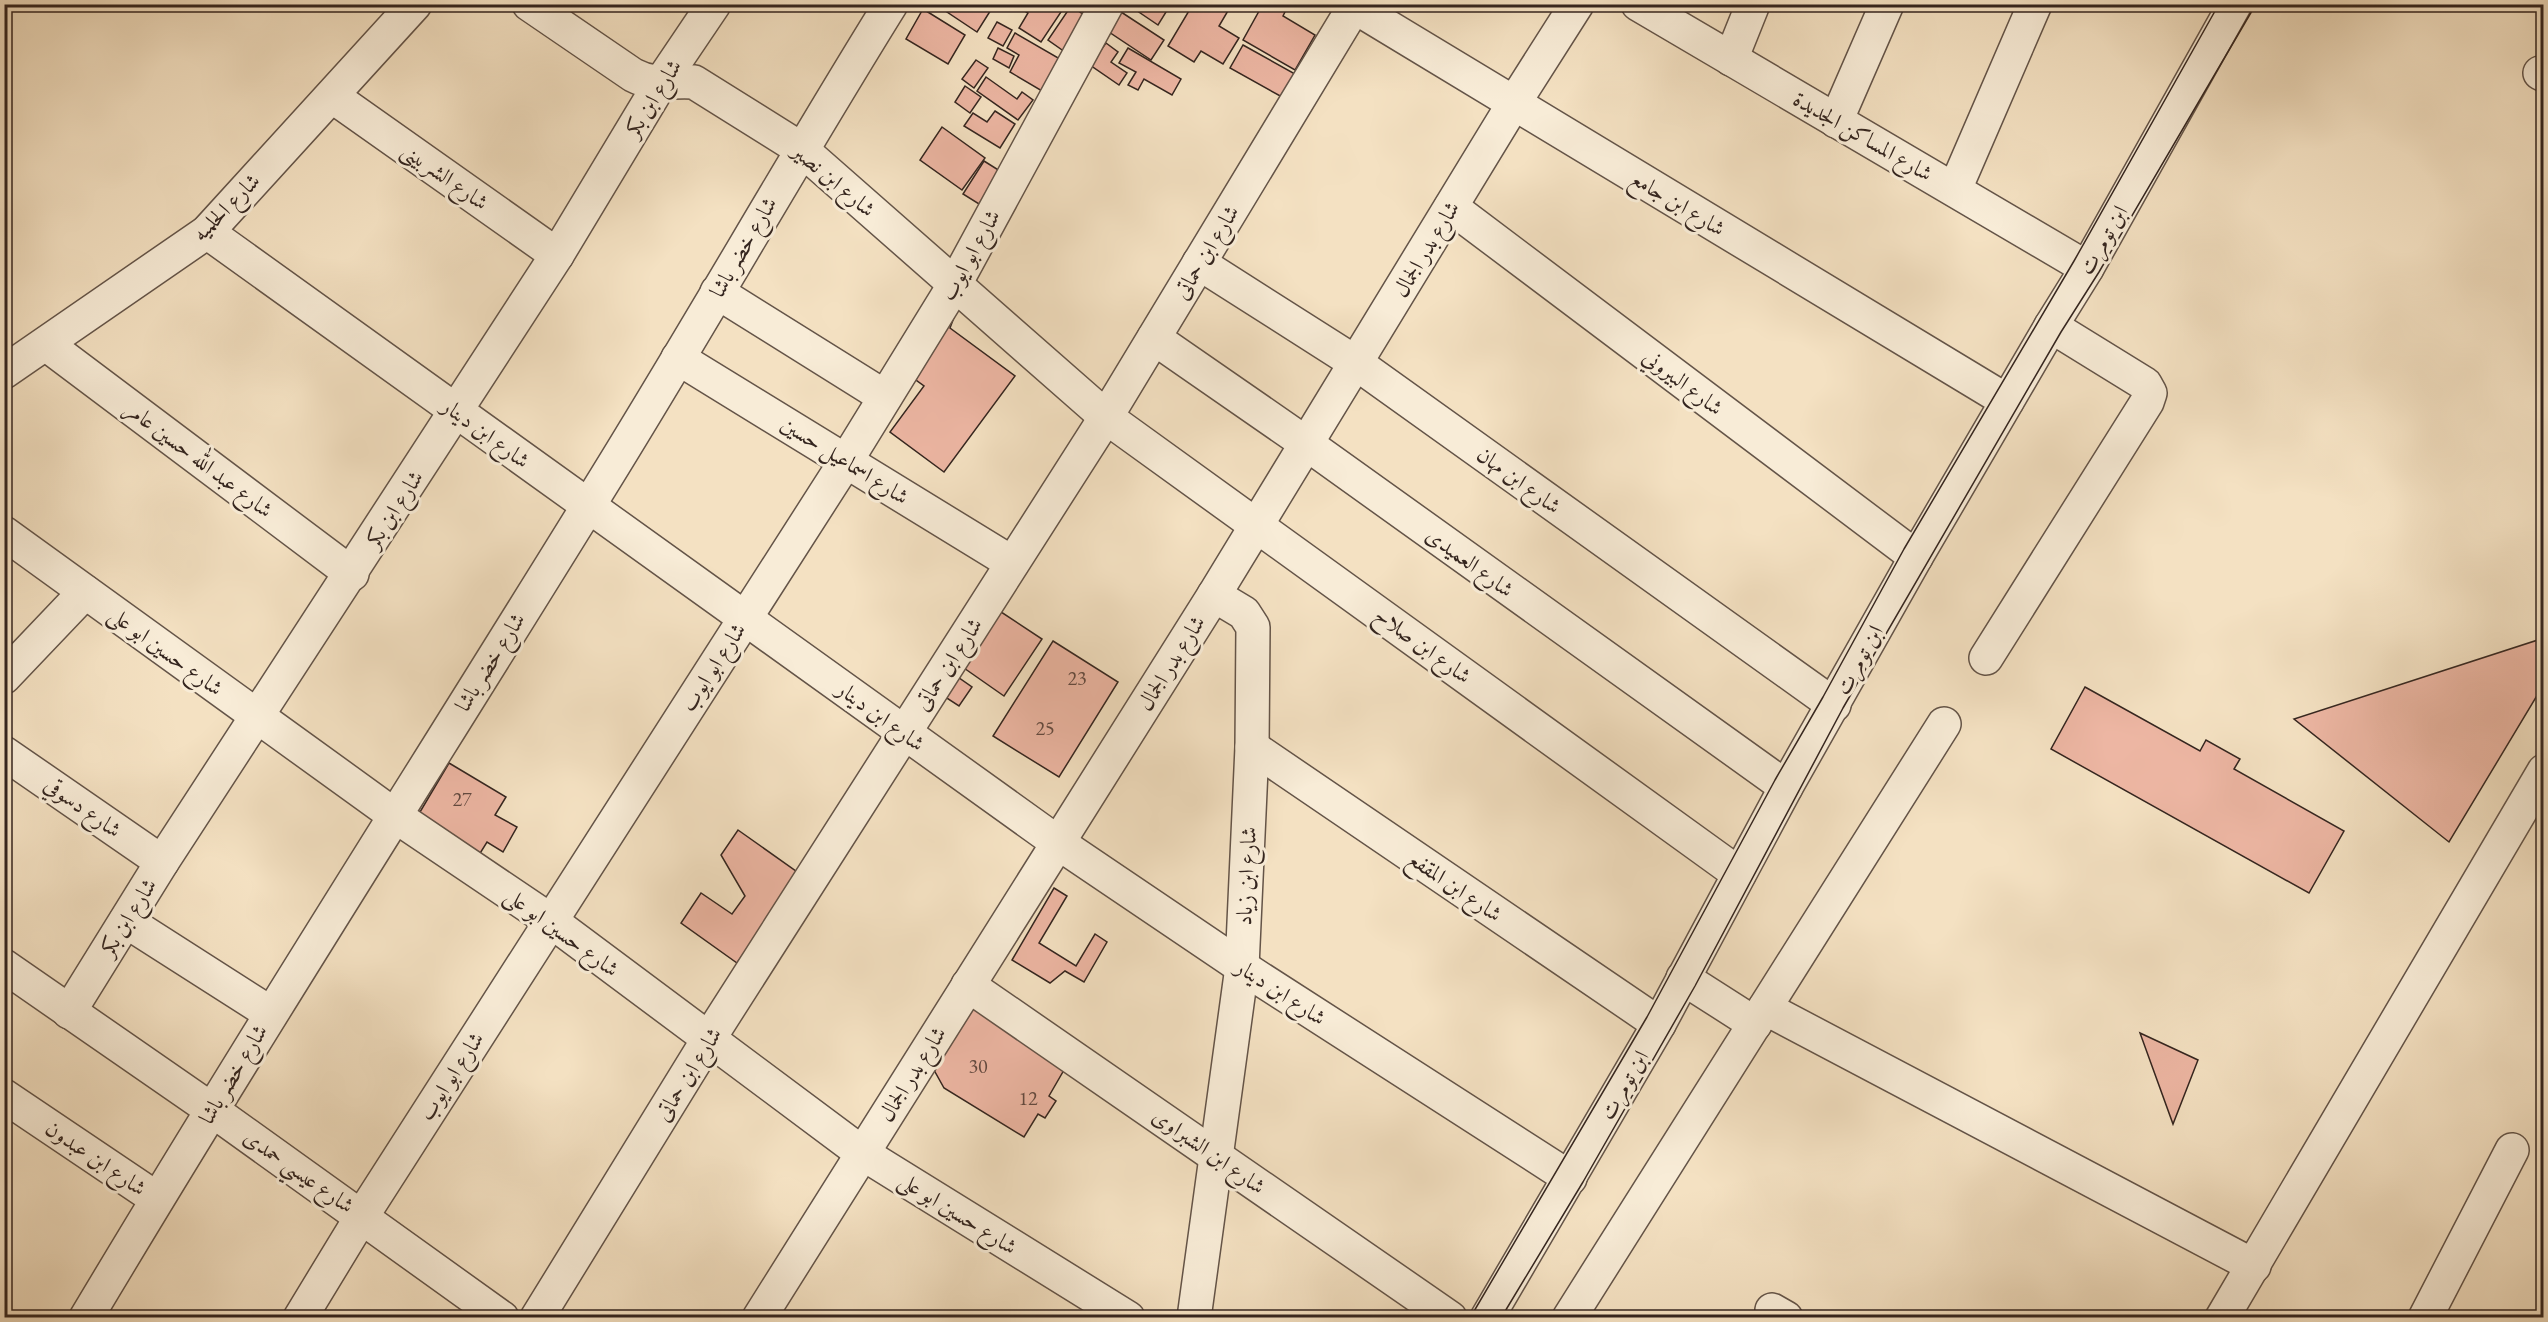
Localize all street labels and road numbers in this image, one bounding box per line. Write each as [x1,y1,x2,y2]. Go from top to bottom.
street label: شارع ابن بكر [617,53,692,146]
street label: شارع المساكن الجديدة [1786,84,1938,191]
street label: شارع الشربينى [393,135,494,220]
street label: شارع ابن نصير [782,135,882,226]
street label: شارع ابن جامع [1623,163,1731,247]
street label: شارع الحلميه [186,167,269,250]
street label: شارع خضر باشا [703,191,787,305]
street label: شارع بدر الجمال [1386,195,1470,305]
street label: شارع ابن حماتى [1166,199,1249,307]
street label: ابن تومرت [2071,200,2135,281]
street label: شارع ابو ايوب [933,204,1011,308]
street label: شارع البيروني [1634,342,1729,425]
street label: شارع ابن دينار [432,390,536,478]
street label: شارع عبد الله حسين عامر [117,391,281,527]
street label: شارع اسماعيل حسين [773,409,915,514]
street label: شارع ابن مهان [1469,440,1567,524]
street label: شارع ابن بكر [357,465,433,557]
street label: شارع العميدى [1418,520,1520,607]
street label: شارع حسين ابو على [101,600,229,706]
street label: شارع ابن صلاح [1366,600,1477,694]
street label: شارع خضر باشا [448,607,535,719]
street label: شارع بدر الجمال [1130,610,1215,718]
street label: شارع ابن حماتى [907,612,992,718]
street label: شارع ابو ايوب [673,617,756,719]
street label: ابن تومرت [1828,620,1891,701]
street label: شارع ابن دينار [827,673,931,761]
street label: شارع دسوقي [36,770,127,847]
street label: شارع ابن زياد [1229,826,1267,926]
street label: شارع ابن المقفع [1399,844,1508,932]
street label: شارع ابن بكر [92,872,167,965]
street label: شارع حسين ابو على [497,881,625,987]
street label: شارع ابن دينار [1226,951,1332,1035]
street label: شارع خضر باشا [192,1019,278,1131]
street label: شارع بدر الجمال [871,1021,956,1129]
street label: شارع ابن حماتى [648,1022,732,1129]
street label: شارع ابو ايوب [411,1026,494,1128]
street label: ابن تومرت [1592,1045,1656,1126]
street label: شارع ابن الشبراوى [1144,1101,1271,1204]
street label: شارع ابن عبدون [38,1114,152,1206]
street label: شارع عيسي حمدى [235,1122,360,1225]
street label: شارع حسين ابو على [891,1165,1023,1264]

